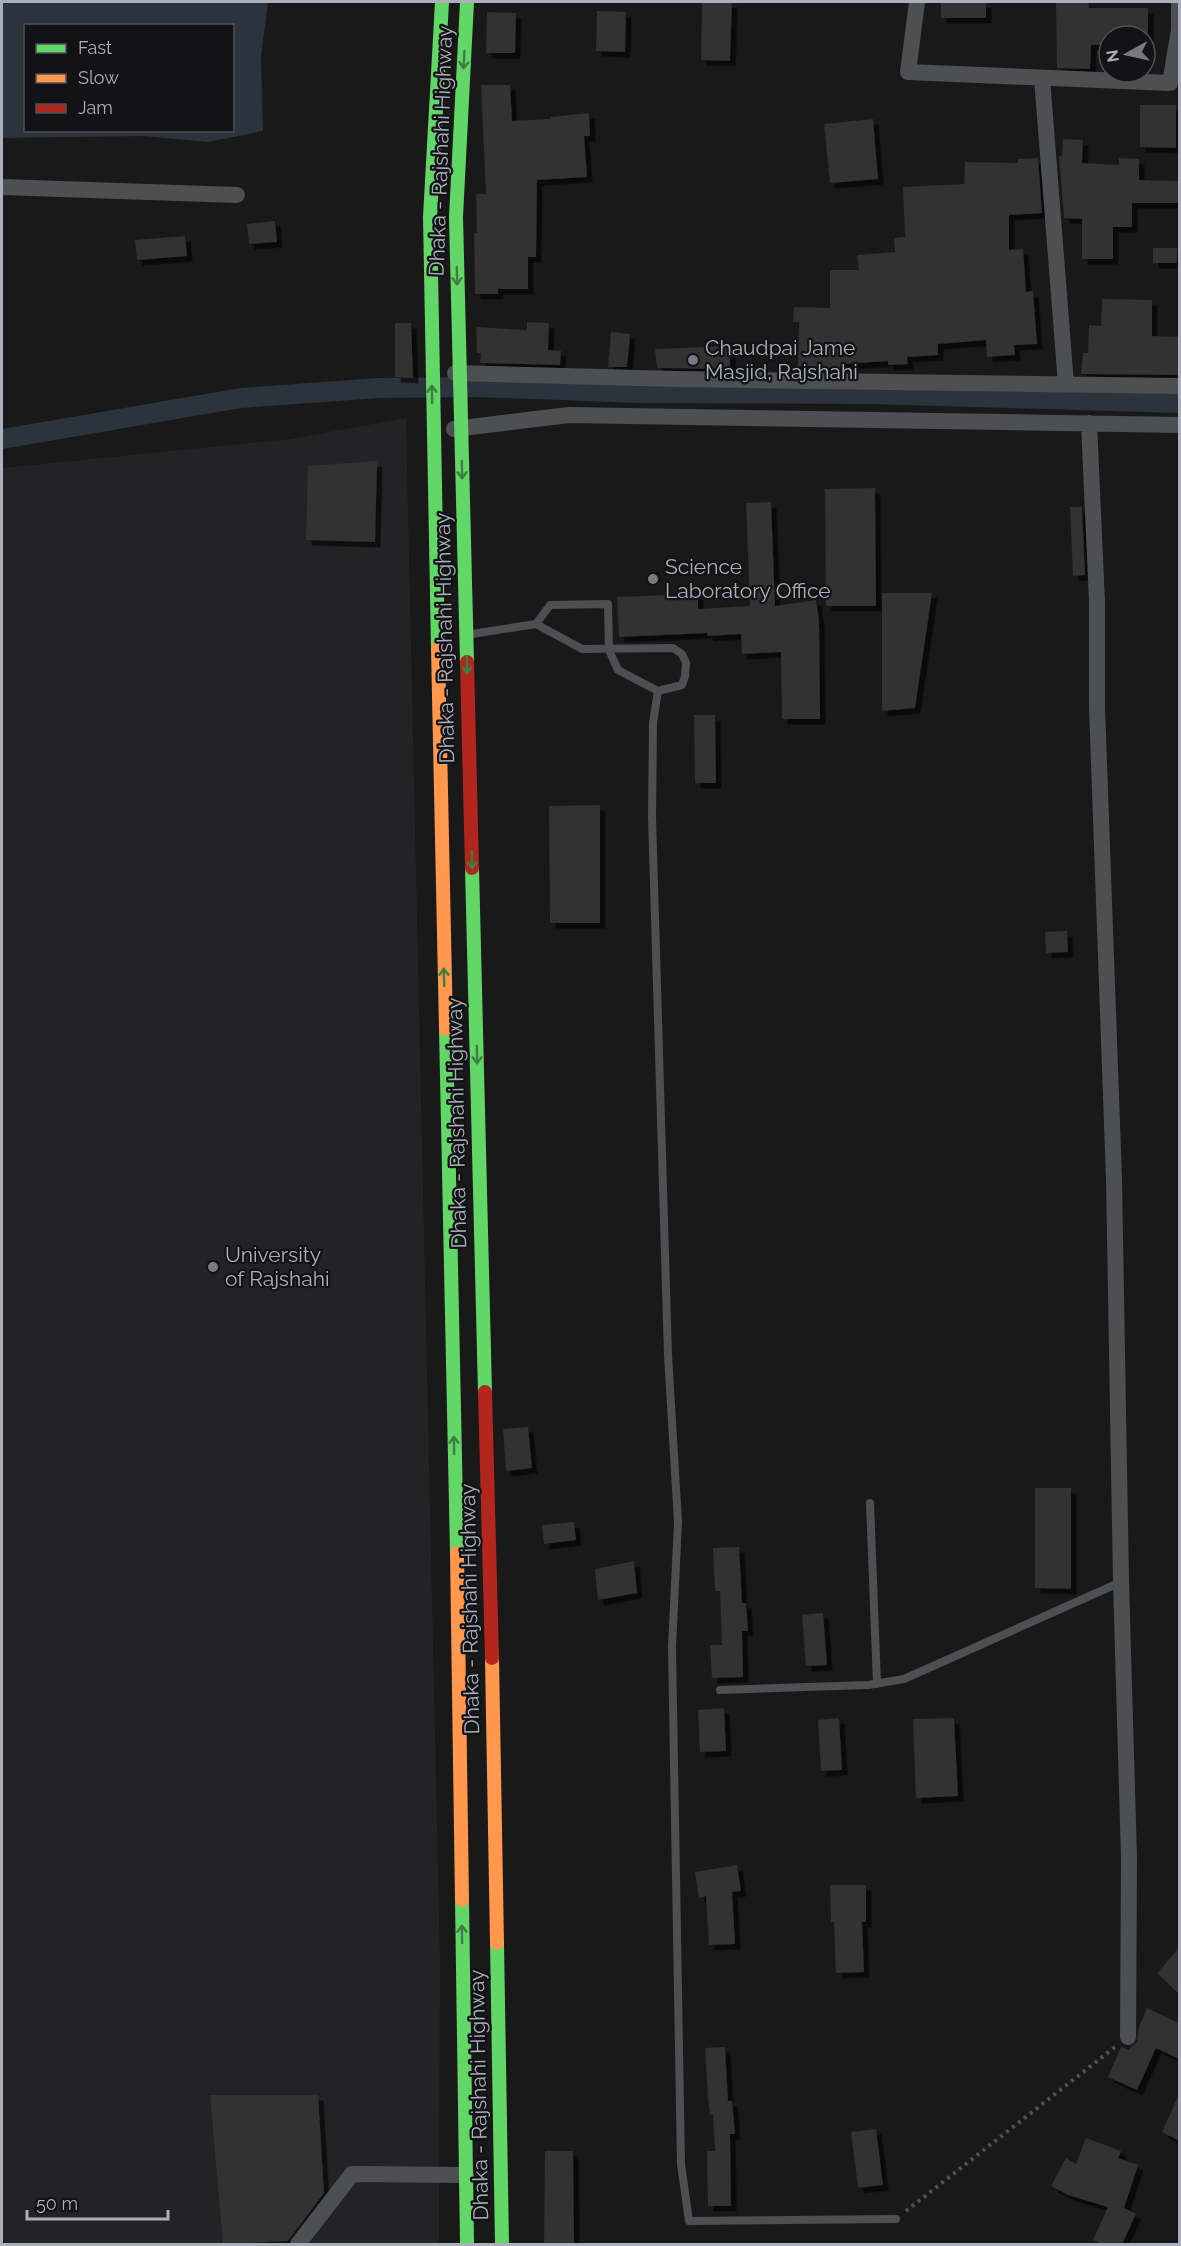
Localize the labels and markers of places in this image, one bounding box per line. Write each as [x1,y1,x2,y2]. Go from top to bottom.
place label: Chaudpai Jame Masjid, Rajshahi [705,335,858,384]
marker: Chaudpai Jame Masjid, Rajshahi [686,353,700,367]
place label: Science Laboratory Office [665,554,831,603]
marker: Science Laboratory Office [646,572,660,586]
place label: University of Rajshahi [225,1242,330,1291]
marker: University of Rajshahi [206,1260,220,1274]

